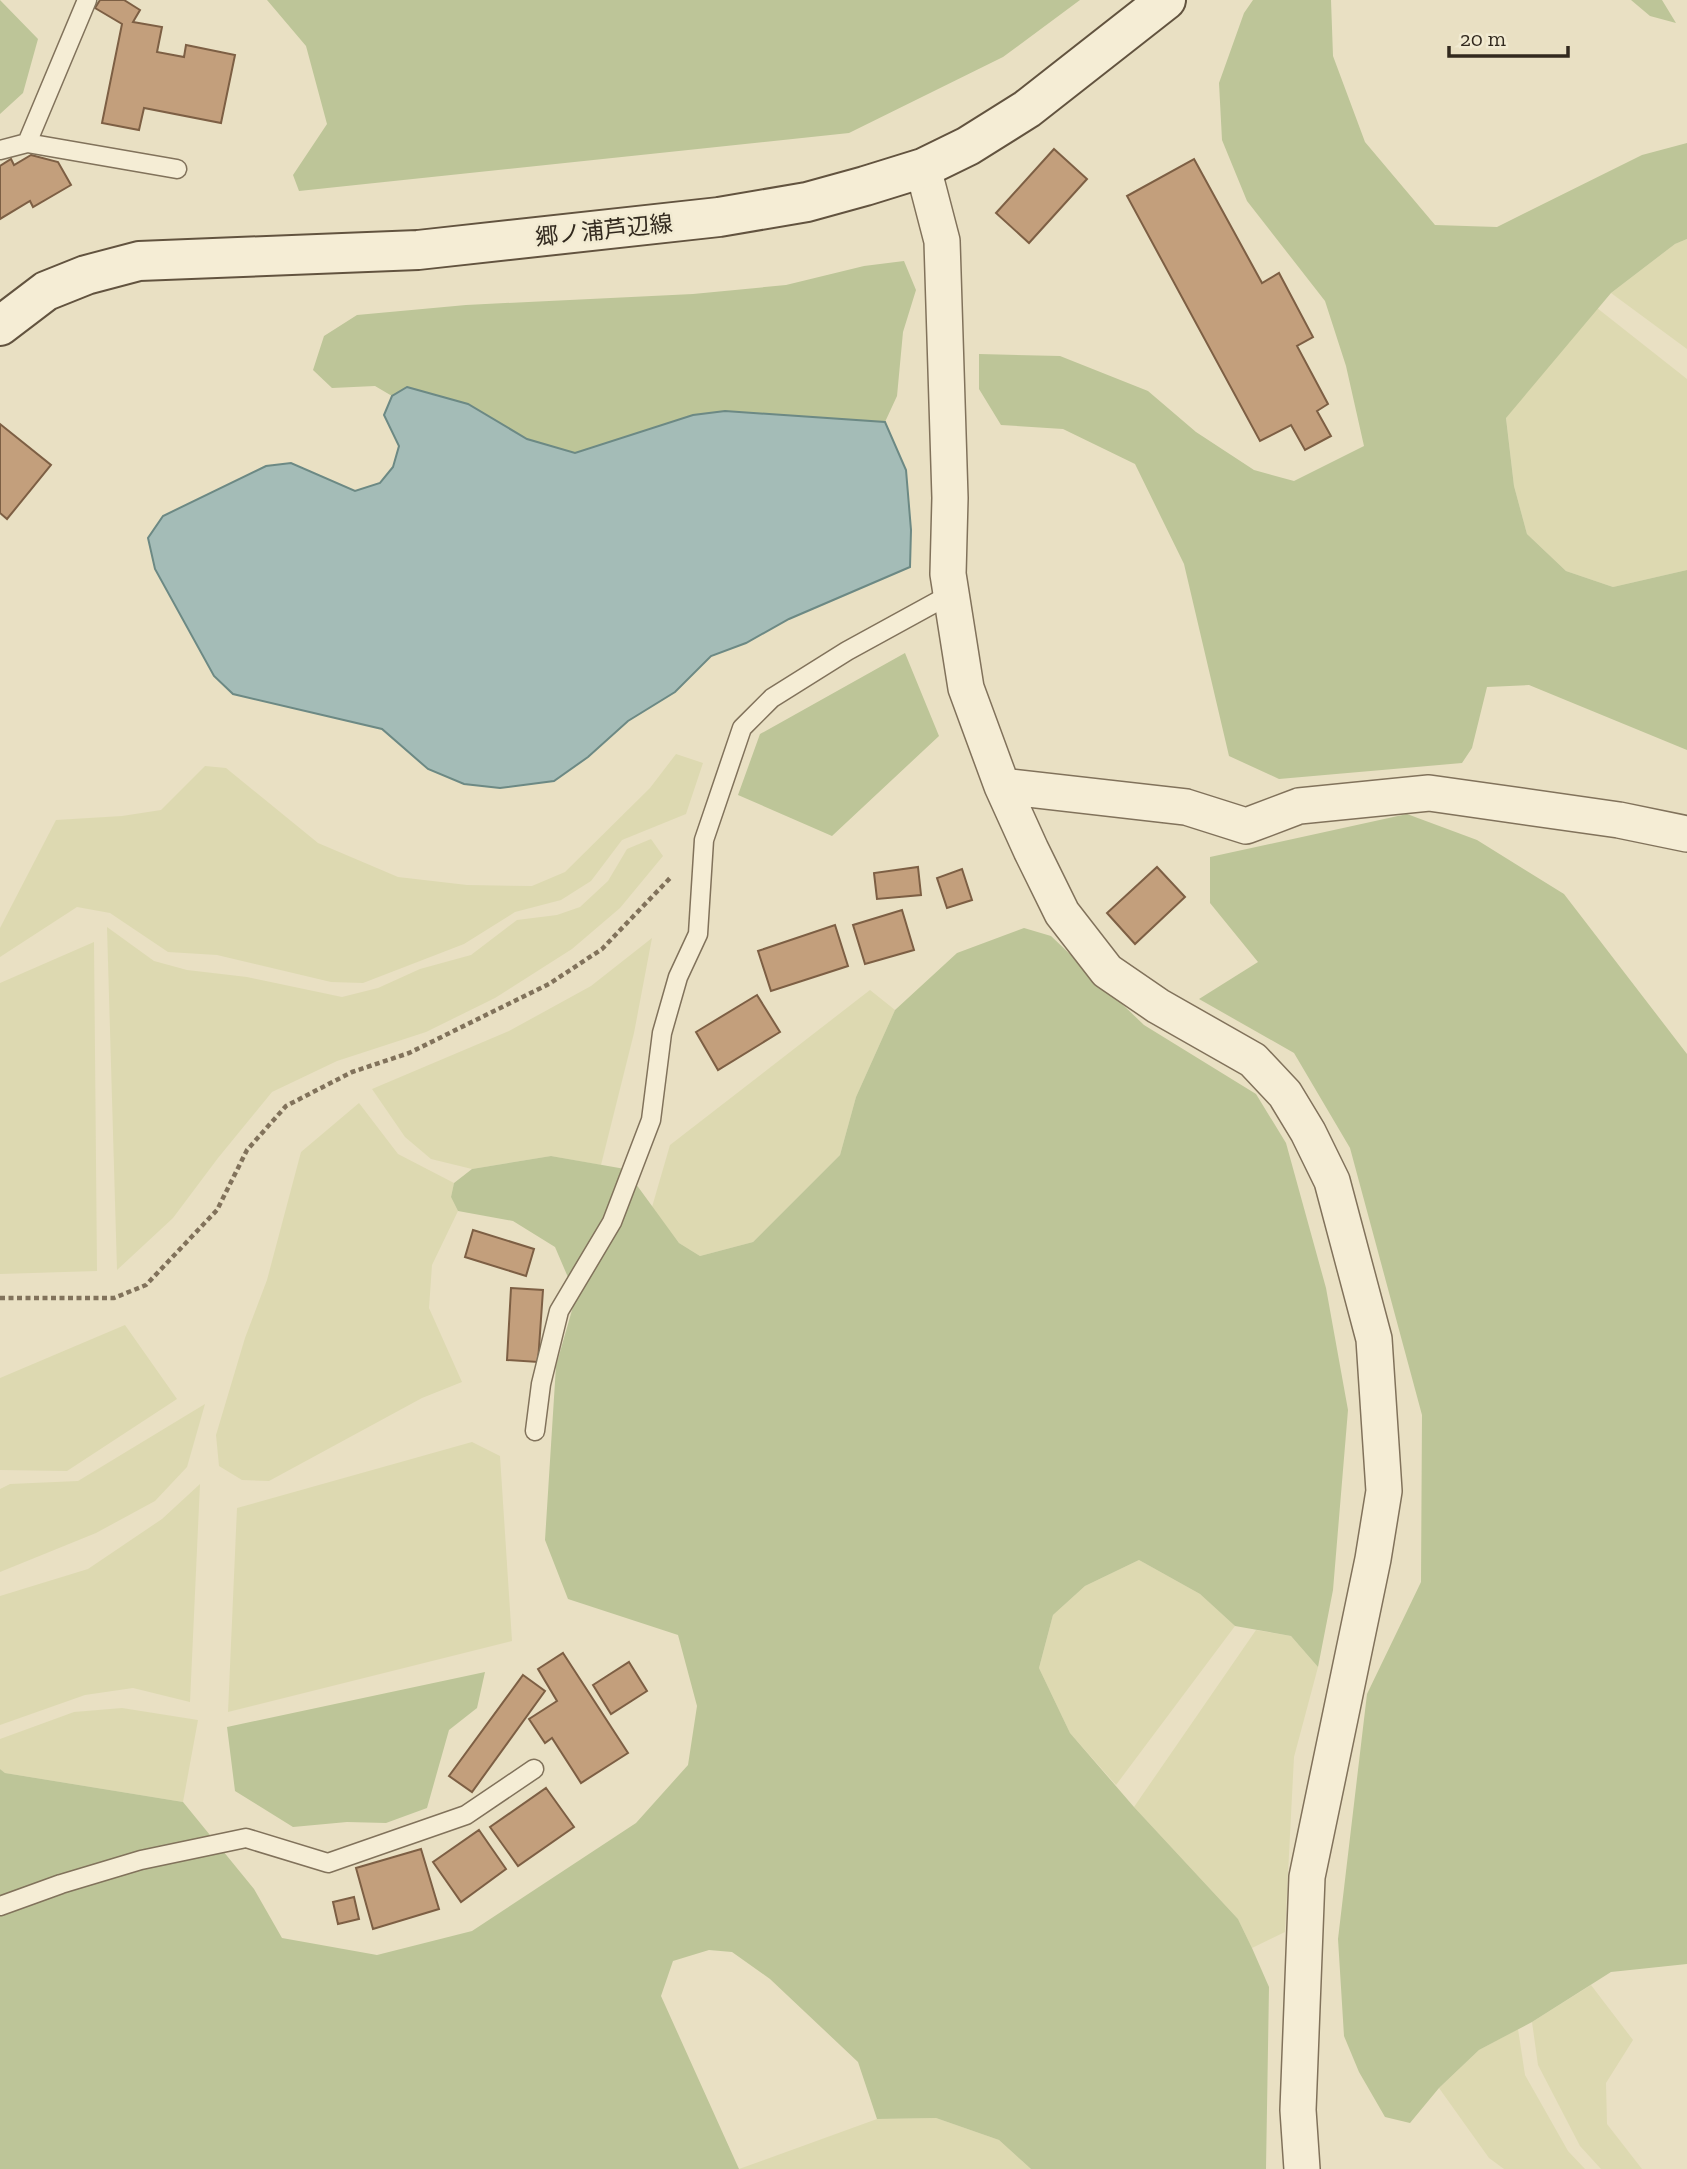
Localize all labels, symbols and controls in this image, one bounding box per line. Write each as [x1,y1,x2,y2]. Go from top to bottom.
scale bar [1449,14,1568,58]
text: 20 m [1460,26,1506,51]
street label: 郷ノ浦芦辺線 [534,209,674,251]

